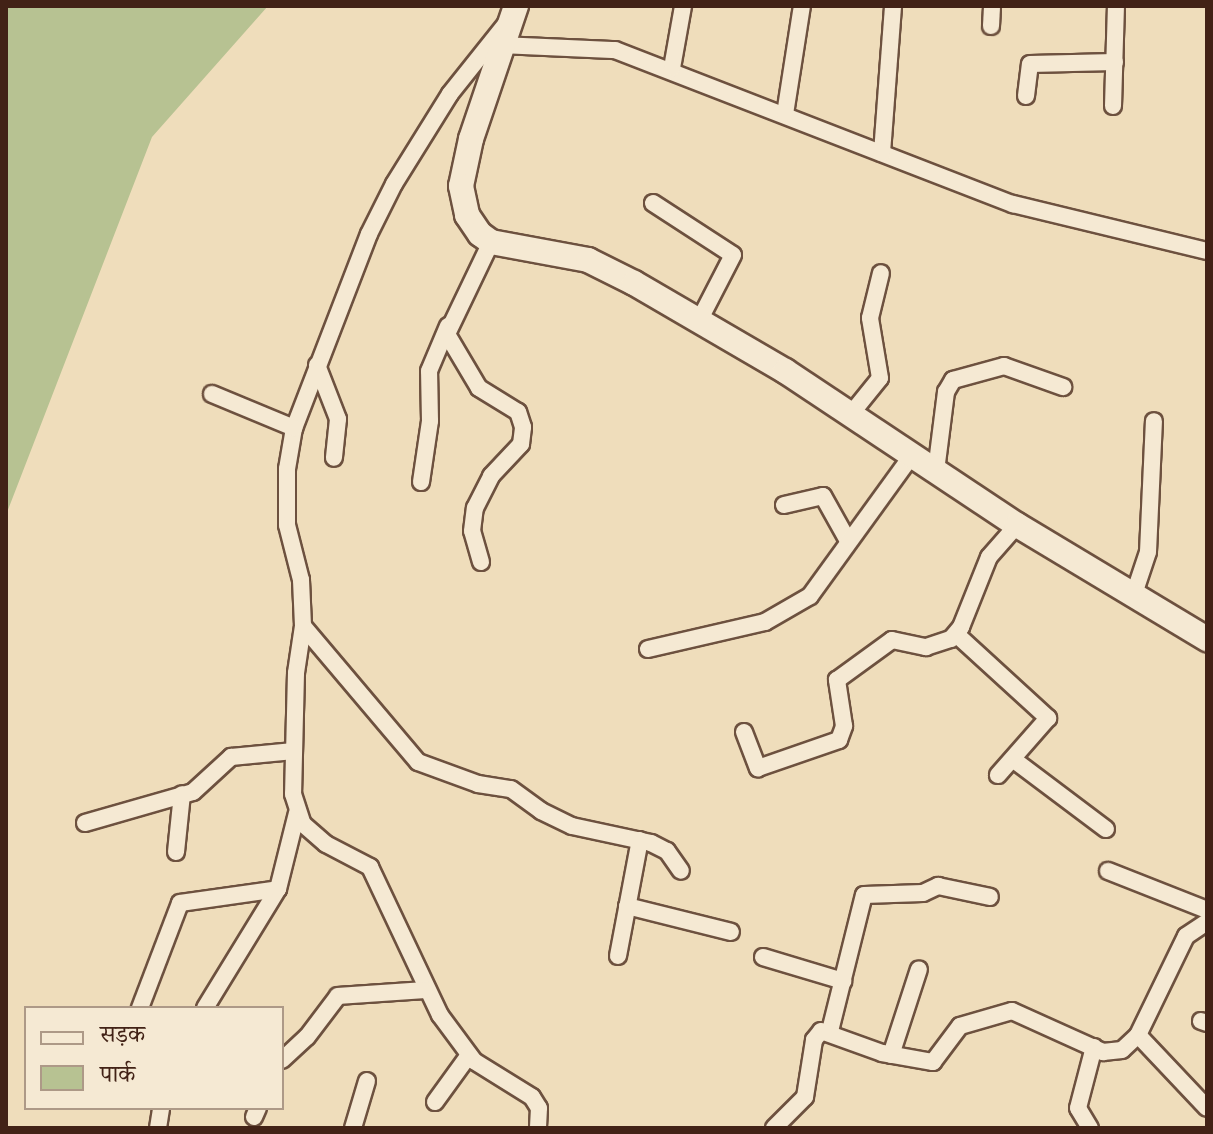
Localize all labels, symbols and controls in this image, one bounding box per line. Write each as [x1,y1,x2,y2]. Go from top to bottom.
legend [24,1006,284,1110]
text: सड़क [100,1020,145,1048]
text: पार्क [100,1060,135,1088]

